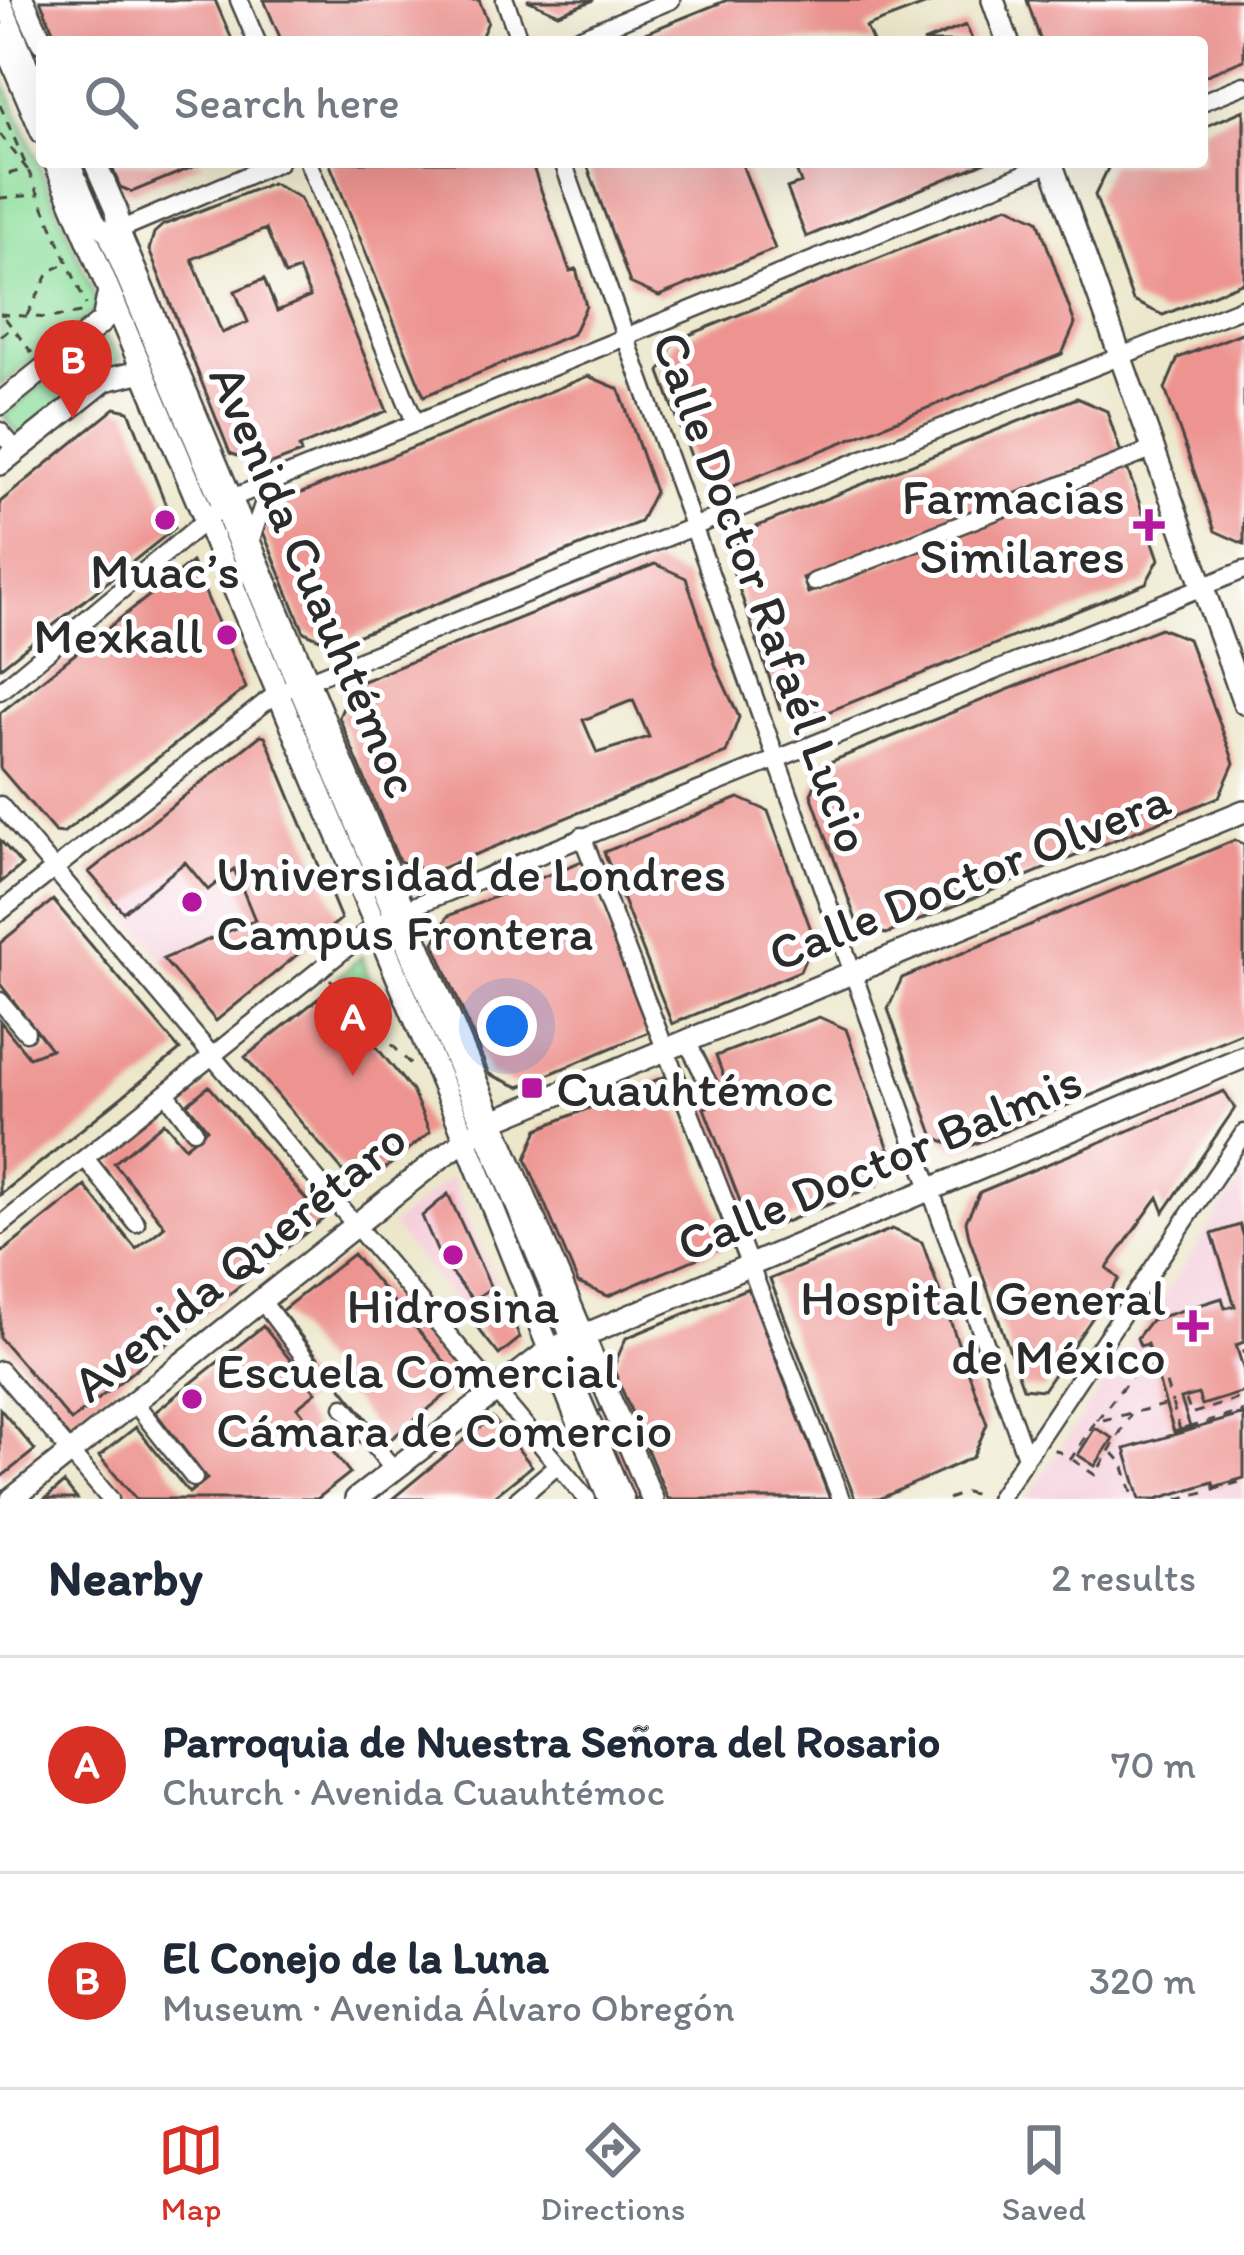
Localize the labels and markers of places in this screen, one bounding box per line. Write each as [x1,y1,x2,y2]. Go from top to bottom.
pin: B [34,320,112,419]
place label: Farmacias Similares [901,466,1125,586]
marker: Muac’s [152,507,178,533]
marker: Farmacias Similares [1136,512,1162,538]
place label: Muac’s [90,540,240,601]
place label: Mexkall [33,605,203,666]
marker: Mexkall [214,622,240,648]
place label: Universidad de Londres Campus Frontera [216,843,726,963]
marker: Universidad de Londres Campus Frontera [179,889,205,915]
pin: A [314,977,392,1076]
place label: Cuauhtémoc [556,1058,834,1119]
marker: Cuauhtémoc [519,1075,545,1101]
marker: Hidrosina [440,1242,466,1268]
place label: Hospital General de México [800,1267,1166,1387]
place label: Hidrosina [347,1275,559,1336]
marker: Hospital General de México [1177,1310,1209,1342]
place label: Escuela Comercial Cámara de Comercio [216,1340,673,1460]
marker: Escuela Comercial Cámara de Comercio [179,1386,205,1412]

